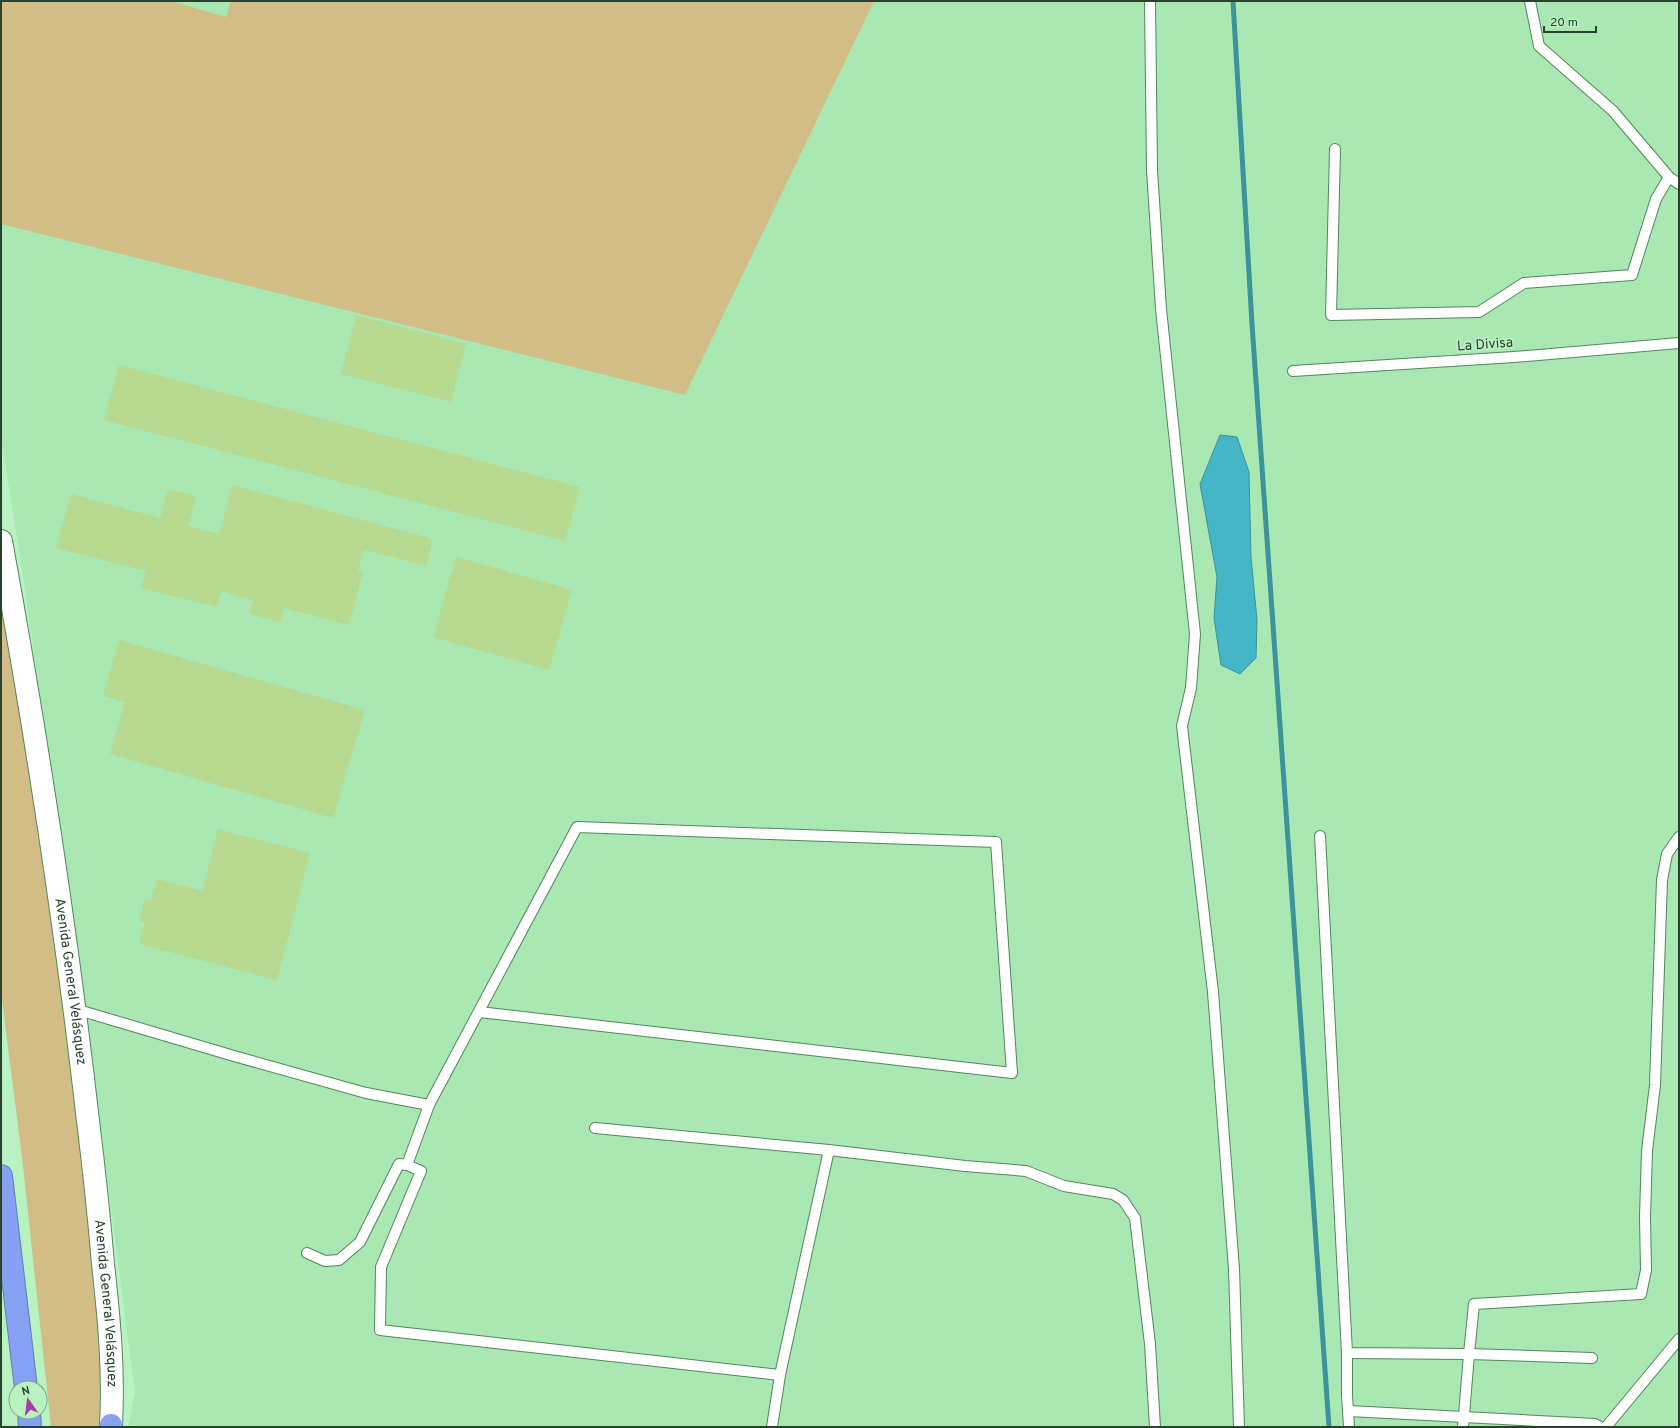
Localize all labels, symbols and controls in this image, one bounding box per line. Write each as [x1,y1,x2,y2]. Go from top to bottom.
scale bar [1544,8,1596,34]
text: 20 m [1550,15,1578,31]
street label: La Divisa [1456,335,1514,355]
street label: Avenida General Velásquez [51,897,90,1066]
street label: Avenida General Velásquez [91,1219,120,1388]
north arrow [8,1380,48,1420]
text: N [20,1384,31,1399]

